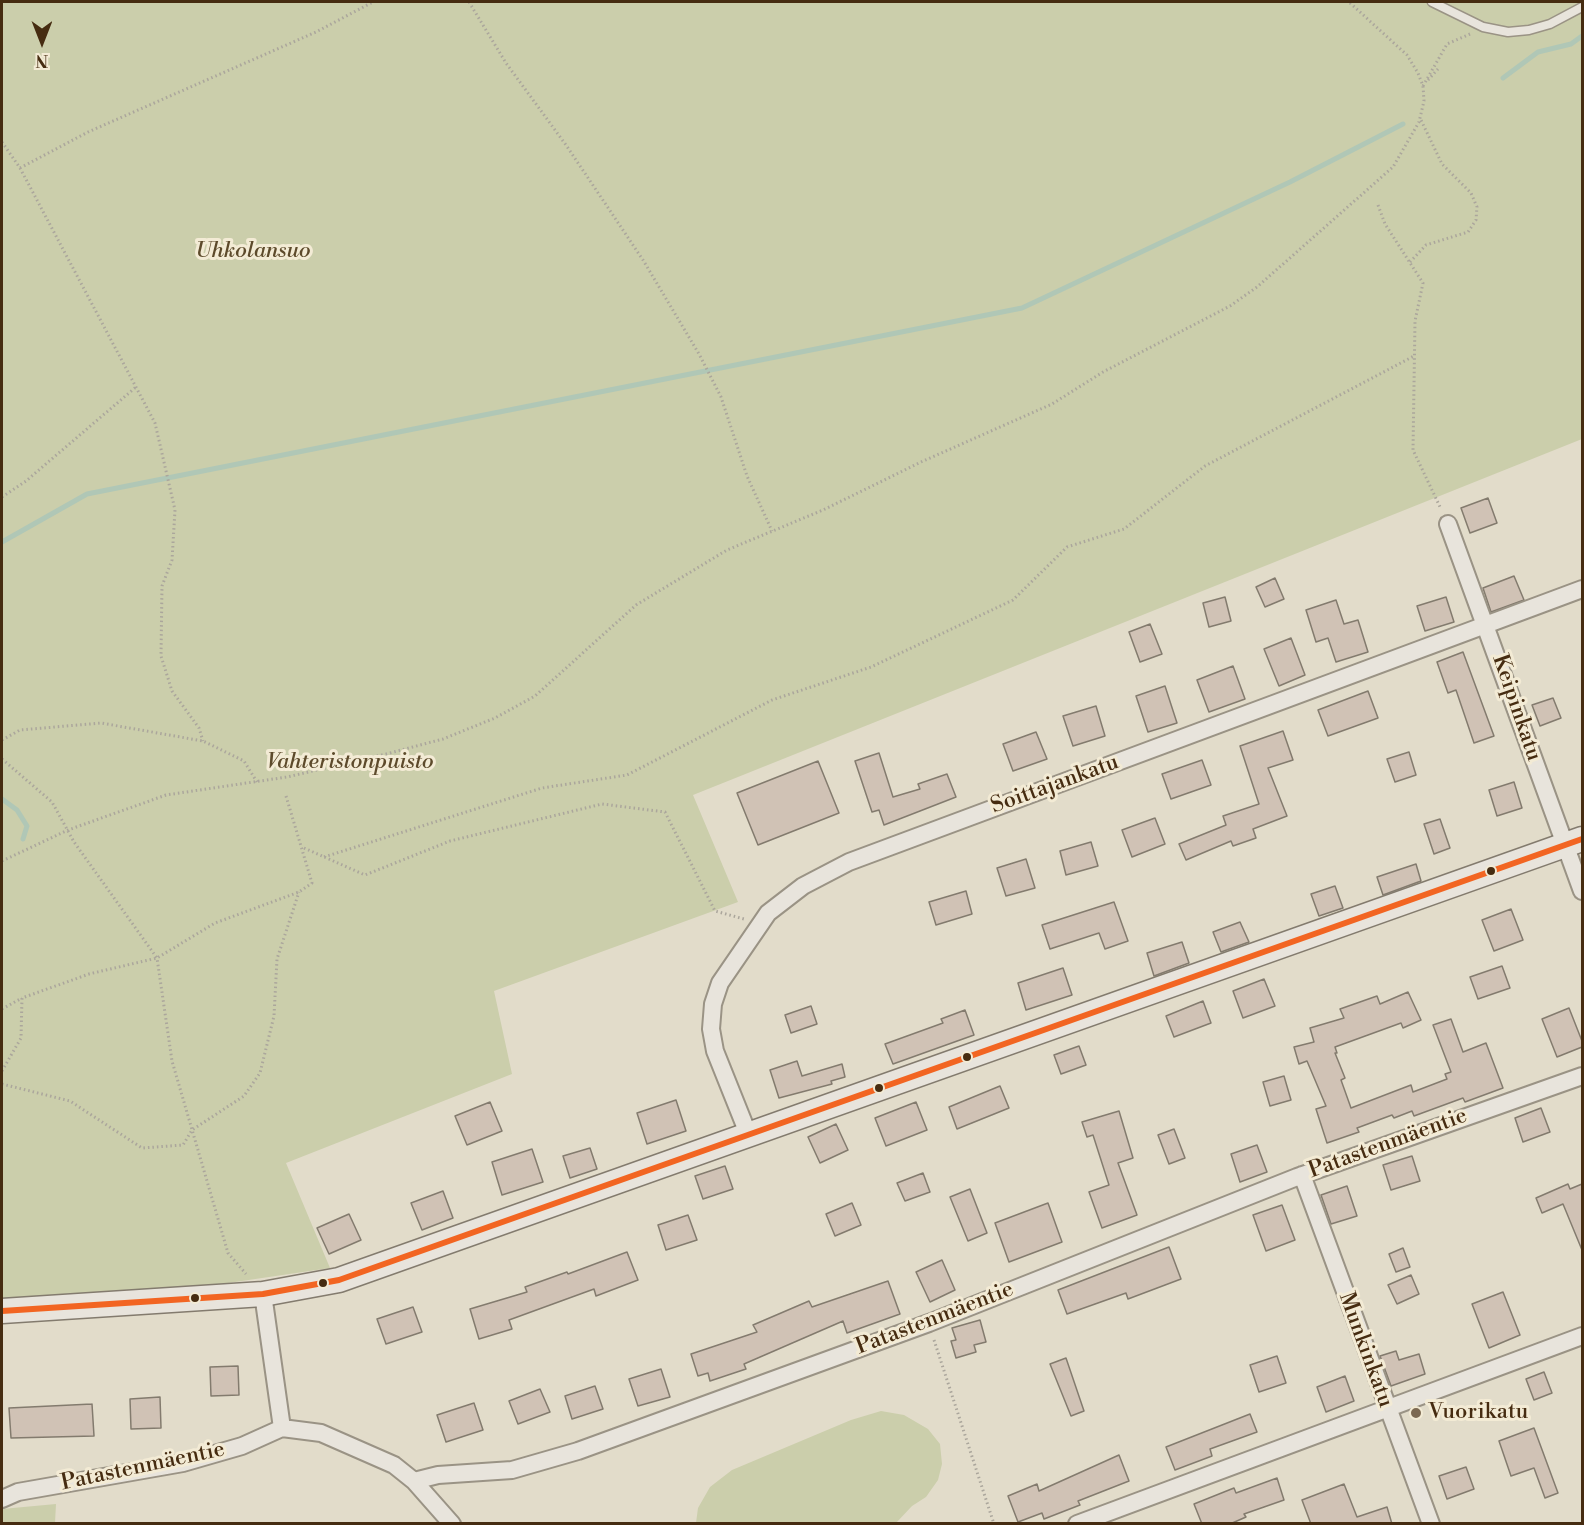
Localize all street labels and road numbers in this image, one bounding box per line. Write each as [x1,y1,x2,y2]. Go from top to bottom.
street label: Keipinkatu [1485,651,1547,765]
street label: Soittajankatu [988,750,1122,820]
street label: Patastenmäentie [1305,1103,1471,1185]
street label: Patastenmäentie [852,1277,1018,1361]
street label: Munkinkatu [1332,1289,1398,1411]
street label: Patastenmäentie [59,1437,227,1497]

